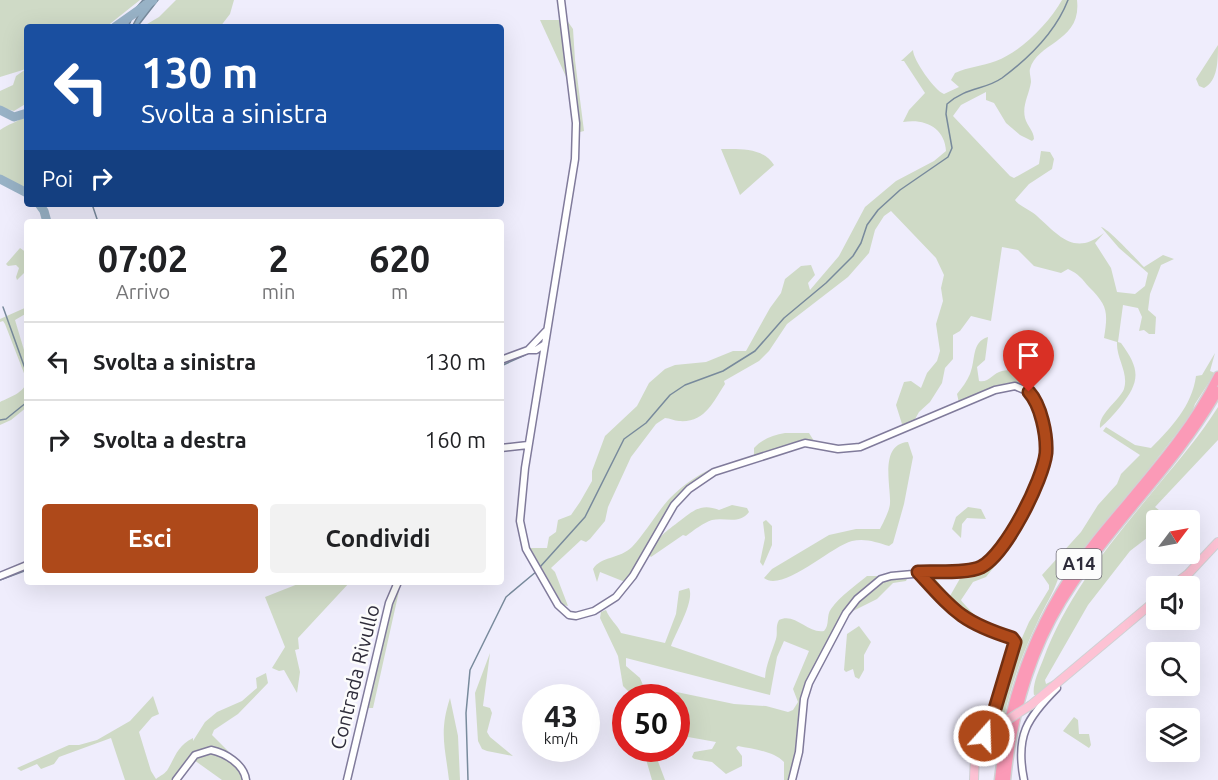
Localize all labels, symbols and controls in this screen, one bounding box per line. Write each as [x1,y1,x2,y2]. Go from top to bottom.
icon: left [42,48,120,126]
text: 130 m [141,49,258,96]
text: Svolta a sinistra [141,98,328,128]
icon: right [85,162,118,195]
text: Poi [42,166,73,191]
text: 07:02 [98,238,188,279]
text: 2 [268,238,289,279]
text: 620 [369,238,430,279]
text: Arrivo [116,280,170,303]
text: min [262,280,295,303]
text: m [391,280,408,303]
pin [1003,330,1054,392]
icon: arrive [1012,339,1045,372]
icon: left [42,345,75,378]
text: Svolta a sinistra [93,349,256,374]
text: 130 m [425,349,486,374]
icon: right [42,423,75,456]
text: Svolta a destra [93,427,247,452]
text: 160 m [425,427,486,452]
button: Esci [42,504,258,573]
button: Condividi [270,504,486,573]
north arrow [1146,510,1200,564]
map controls [1146,510,1200,762]
road number: A14 [1056,549,1102,579]
button: sound [1146,576,1200,630]
street label: Contrada Rivullo [325,602,384,752]
button: search [1146,642,1200,696]
speed limit sign: 50 [612,684,690,762]
text: 43 [544,699,578,733]
position arrow [952,704,1016,768]
button: layers [1146,708,1200,762]
text: km/h [544,730,578,747]

